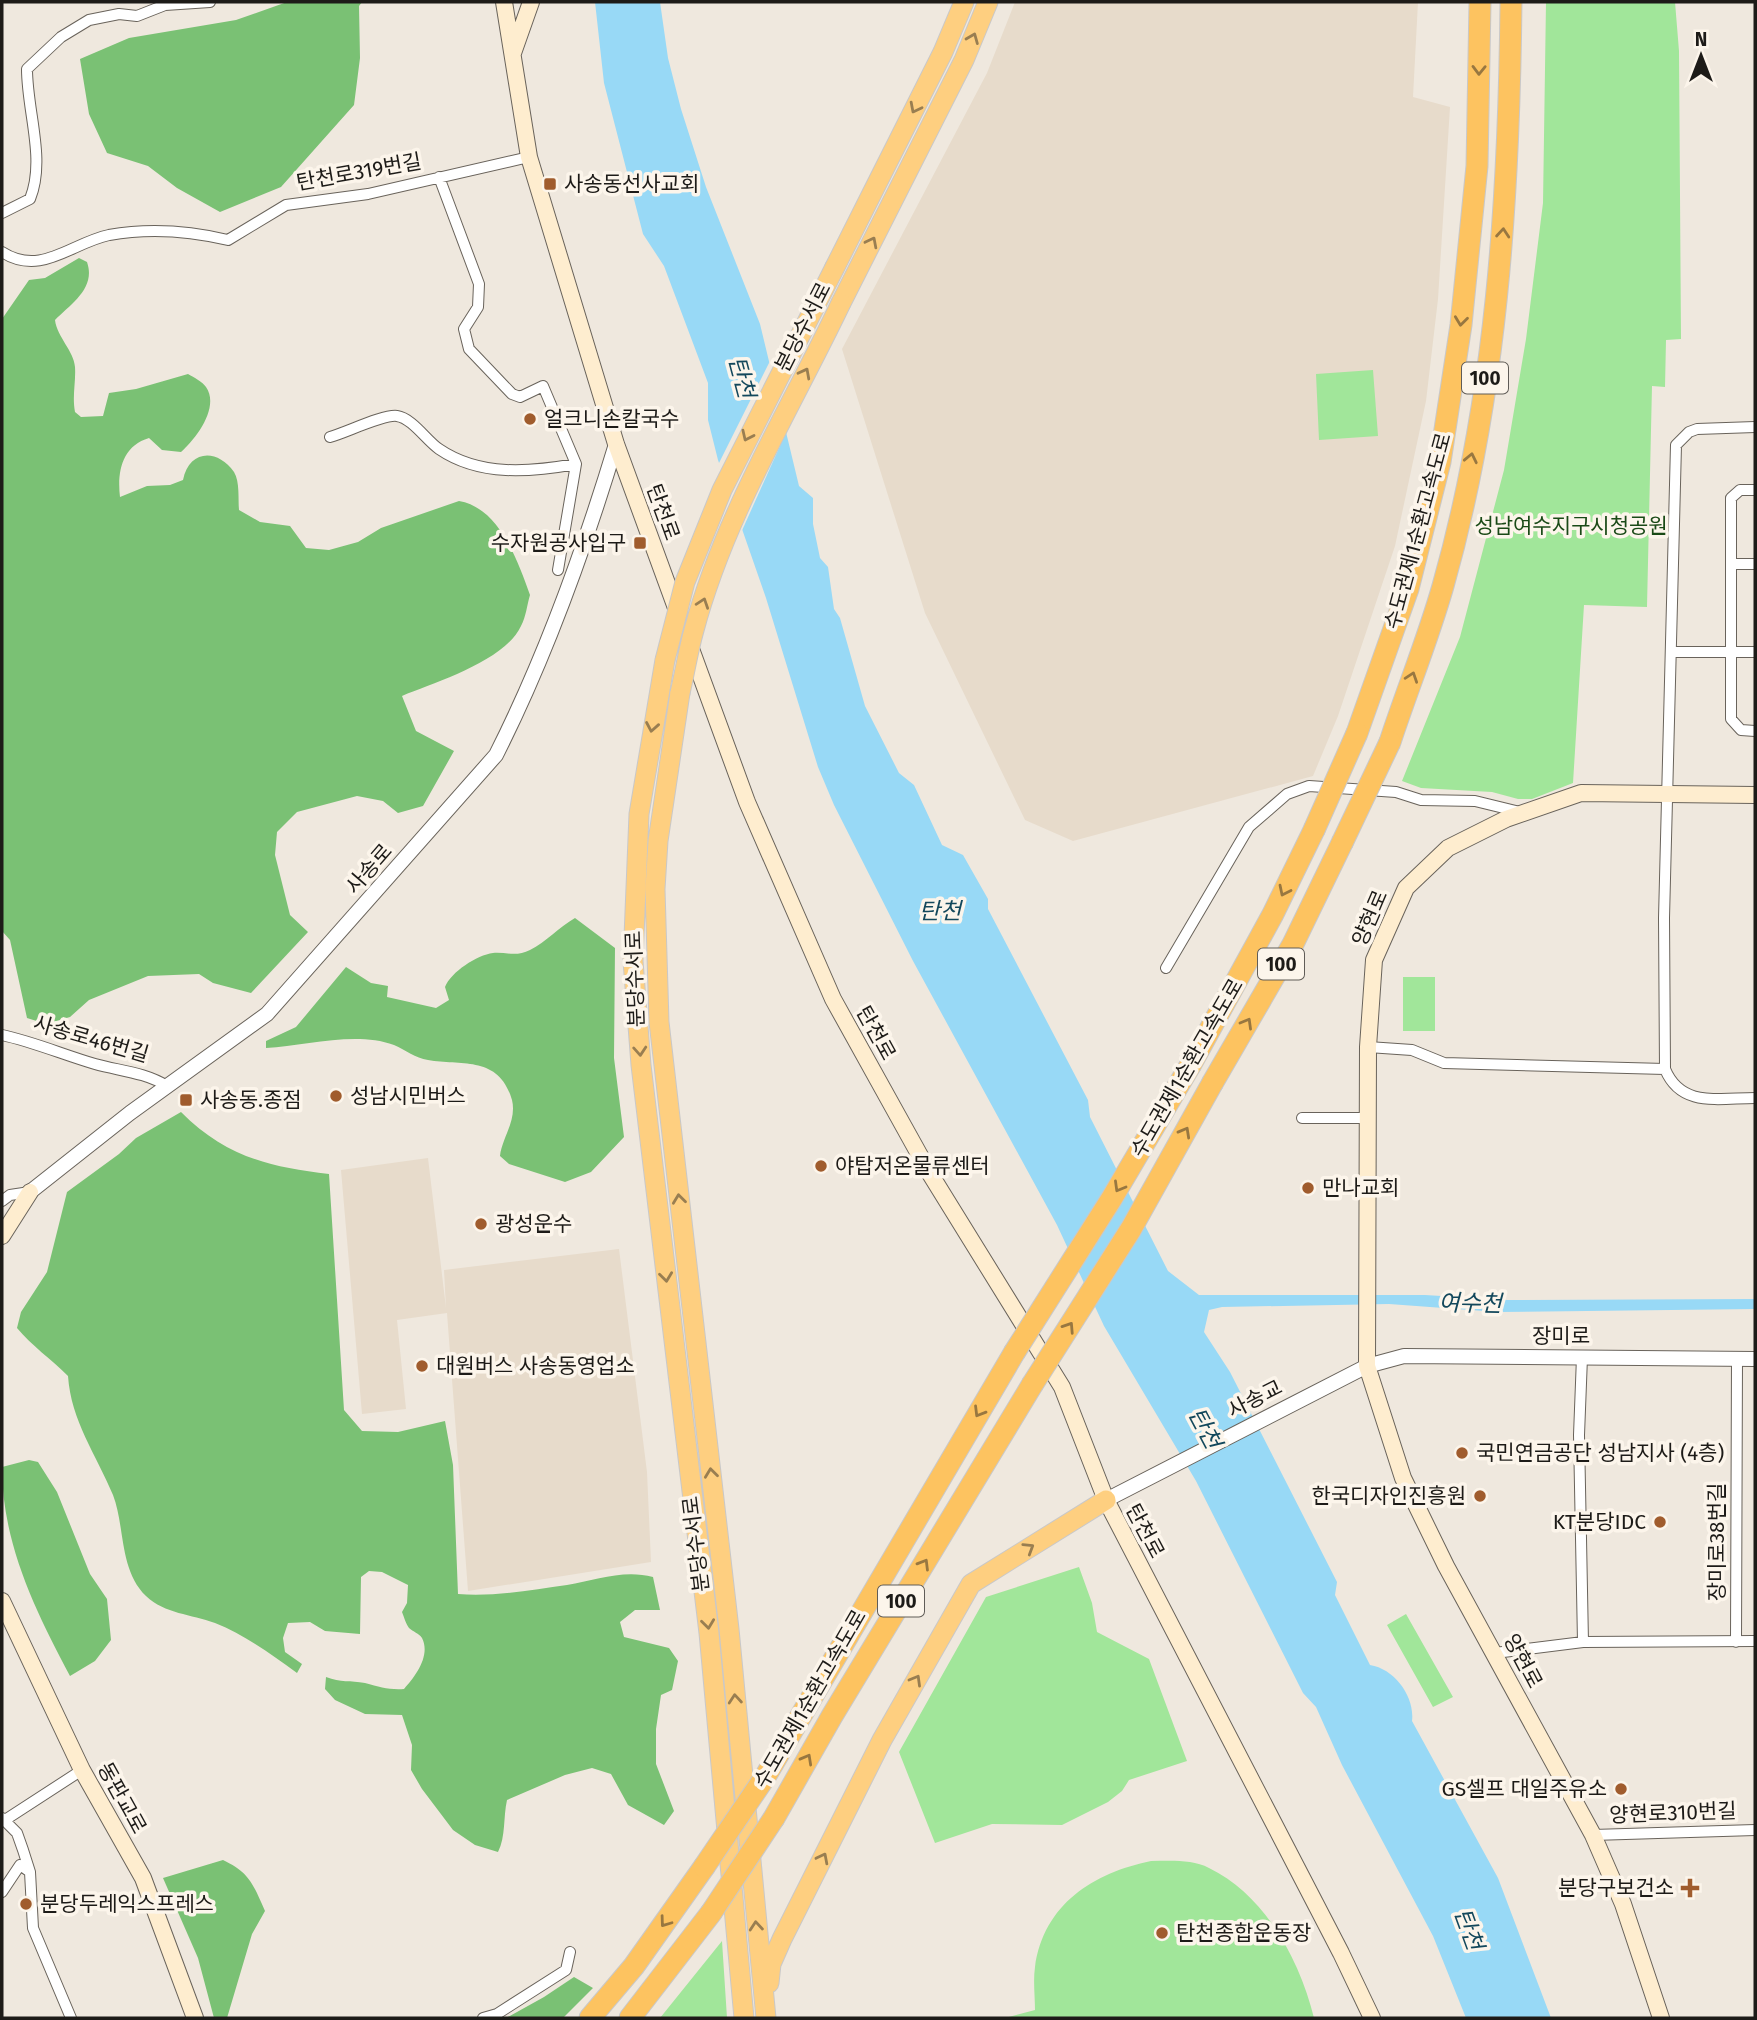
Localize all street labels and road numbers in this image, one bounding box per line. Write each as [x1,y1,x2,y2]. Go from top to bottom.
street label: 탄천로319번길 [294,148,424,196]
street label: 분당수서로 [769,278,837,376]
road number: 100 [1462,362,1508,394]
street label: 수도권제1순환고속도로 [1379,430,1457,632]
street label: 탄천로 [641,480,685,544]
street label: 사송로 [340,839,398,899]
street label: 양현로 [1347,886,1393,950]
street label: 분당수서로 [620,930,650,1028]
road number: 100 [1258,948,1304,980]
street label: 수도권제1순환고속도로 [1125,974,1249,1162]
street label: 탄천로 [851,1001,901,1065]
street label: 사송로46번길 [30,1010,152,1068]
street label: 장미로 [1532,1323,1590,1349]
street label: 사송교 [1223,1374,1287,1424]
street label: 장미로38번길 [1704,1483,1730,1601]
street label: 분당수서로 [677,1494,715,1594]
street label: 탄천로 [1120,1499,1170,1563]
road number: 100 [878,1586,924,1616]
street label: 수도권제1순환고속도로 [748,1605,872,1793]
street label: 양현로 [1498,1629,1548,1693]
street label: 동판교로 [92,1758,152,1838]
street label: 양현로310번길 [1609,1798,1737,1828]

